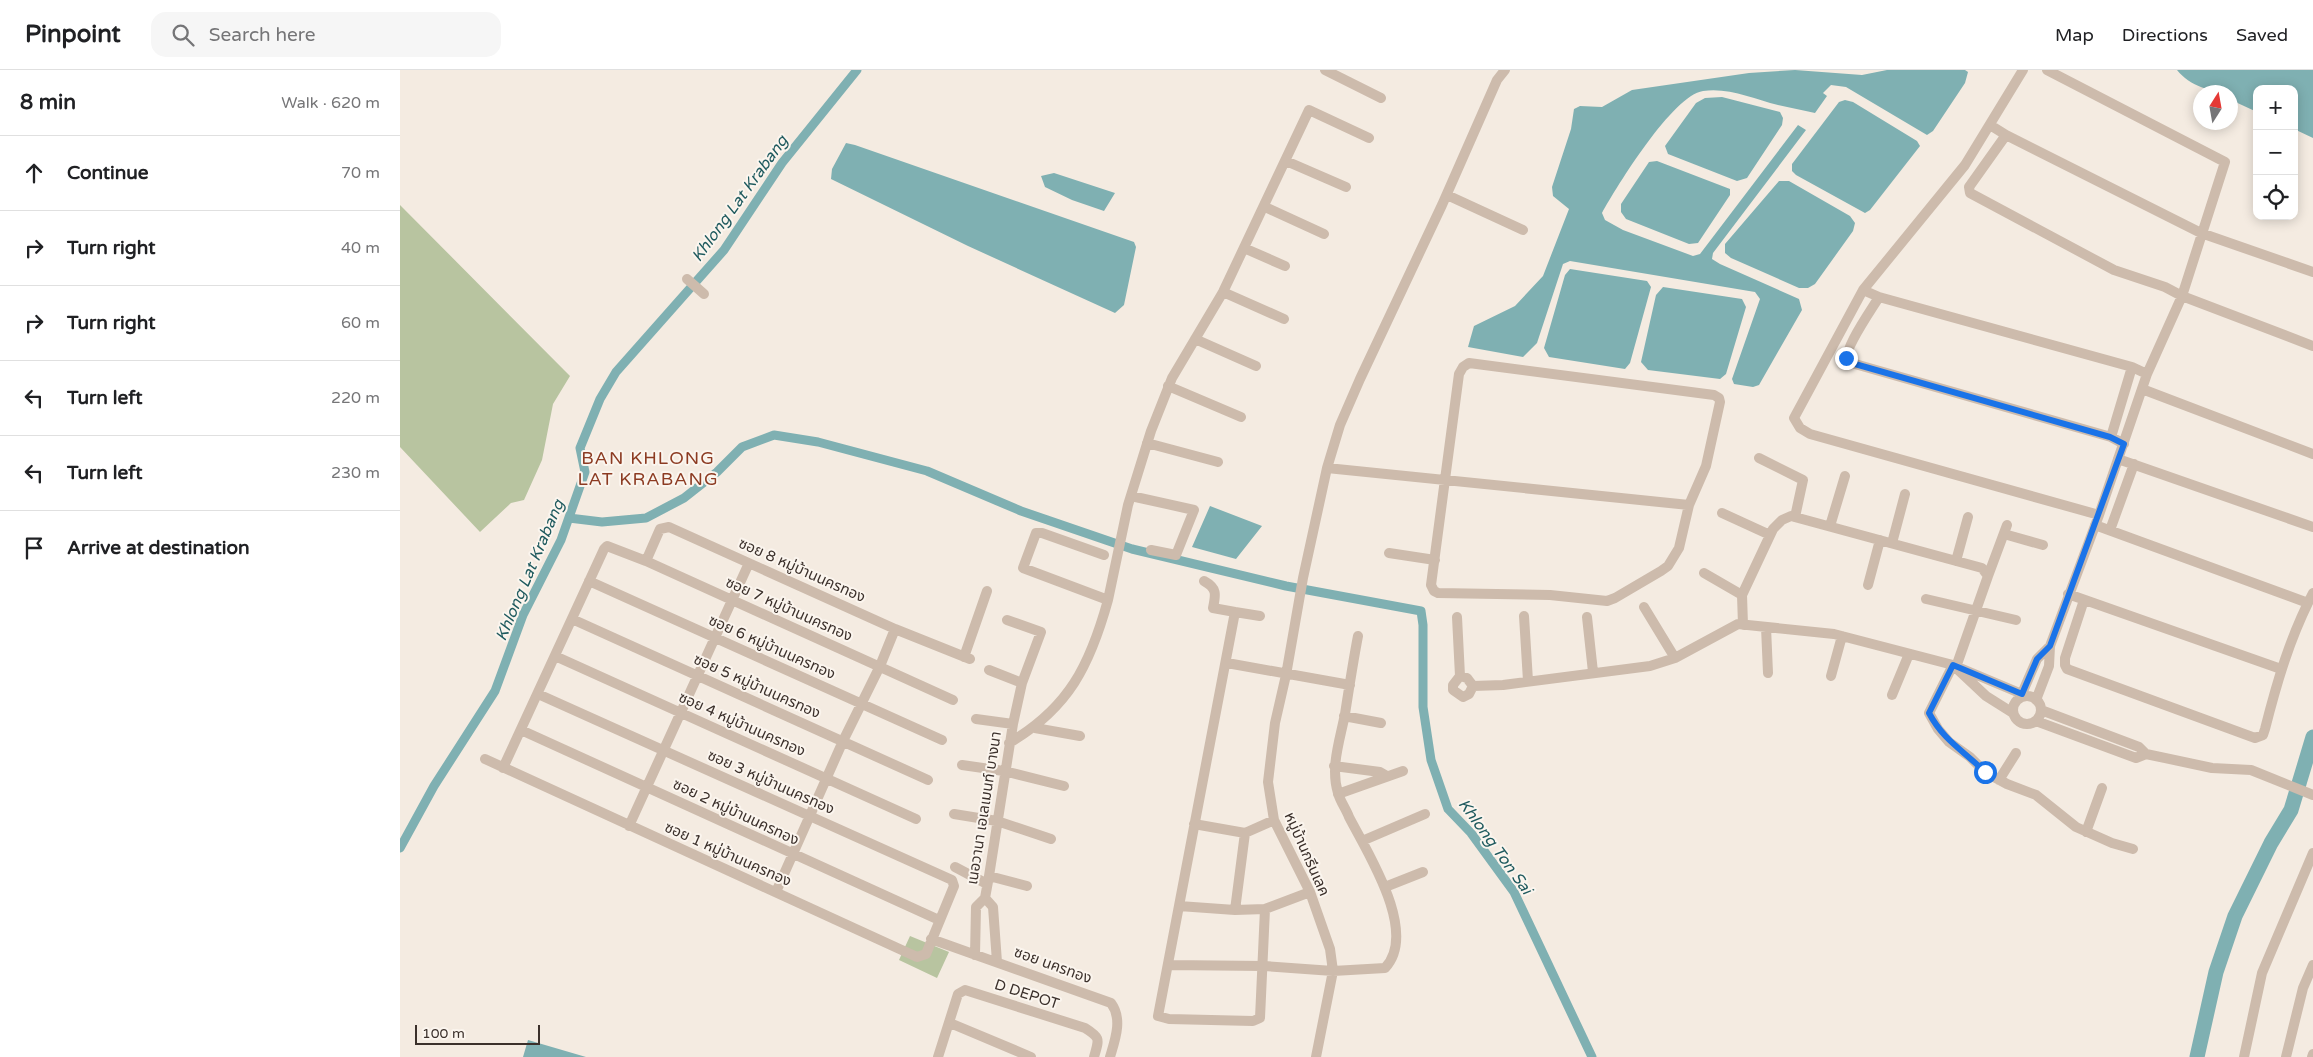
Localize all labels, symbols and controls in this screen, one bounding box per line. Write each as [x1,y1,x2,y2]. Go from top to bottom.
search box [151,12,501,57]
text: Pinpoint [25,20,121,49]
icon: search [169,21,197,49]
text: Search here [209,24,316,46]
text: Map [2055,24,2094,46]
text: Directions [2122,24,2208,46]
text: Saved [2236,24,2288,46]
north arrow [2193,85,2238,130]
map controls [2253,85,2298,220]
button: + [2253,85,2298,130]
text: 8 min [20,90,76,115]
text: Walk · 620 m [281,93,380,113]
button: − [2253,130,2298,175]
water label: Khlong Lat Krabang [687,131,793,266]
icon: ahead [20,159,48,187]
text: Continue [67,162,149,184]
text: 70 m [341,163,380,183]
button: locate [2253,175,2298,220]
icon: right [20,234,48,262]
text: Turn right [67,237,155,259]
text: 40 m [341,238,380,258]
icon: right [20,309,48,337]
text: Turn right [67,312,155,334]
text: 60 m [341,313,380,333]
route end [1835,347,1858,370]
icon: left [20,384,48,412]
text: Turn left [67,387,143,409]
text: 220 m [331,388,380,408]
district label: BAN KHLONG LAT KRABANG [577,447,719,490]
icon: left [20,459,48,487]
text: Turn left [67,462,143,484]
text: 230 m [331,463,380,483]
water label: Khlong Lat Krabang [491,496,569,644]
icon: arrive [20,534,48,562]
street label: ซอย 8 หมู่บ้านนครทอง [736,534,868,606]
text: Arrive at destination [67,537,250,559]
street label: ซอย 7 หมู่บ้านนครทอง [723,573,855,645]
street label: ซอย 6 หมู่บ้านนครทอง [706,611,838,683]
street label: ซอย 5 หมู่บ้านนครทอง [691,650,823,722]
street label: ซอย 4 หมู่บ้านนครทอง [676,688,808,760]
street label: เนอวานา เอเลเมนท์ บางนา [963,730,1005,886]
street label: ซอย 3 หมู่บ้านนครทอง [705,746,837,818]
route start [1974,761,1997,784]
street label: ซอย 2 หมู่บ้านนครทอง [670,775,802,849]
water label: Khlong Ton Sai [1454,795,1538,900]
street label: หมู่บ้านกรีนเลค [1280,809,1334,899]
street label: ซอย 1 หมู่บ้านนครทอง [662,818,794,890]
street label: ซอย นครทอง [1012,943,1094,987]
street label: D DEPOT [992,975,1062,1013]
scale bar [415,1022,540,1045]
text: 100 m [422,1025,465,1042]

